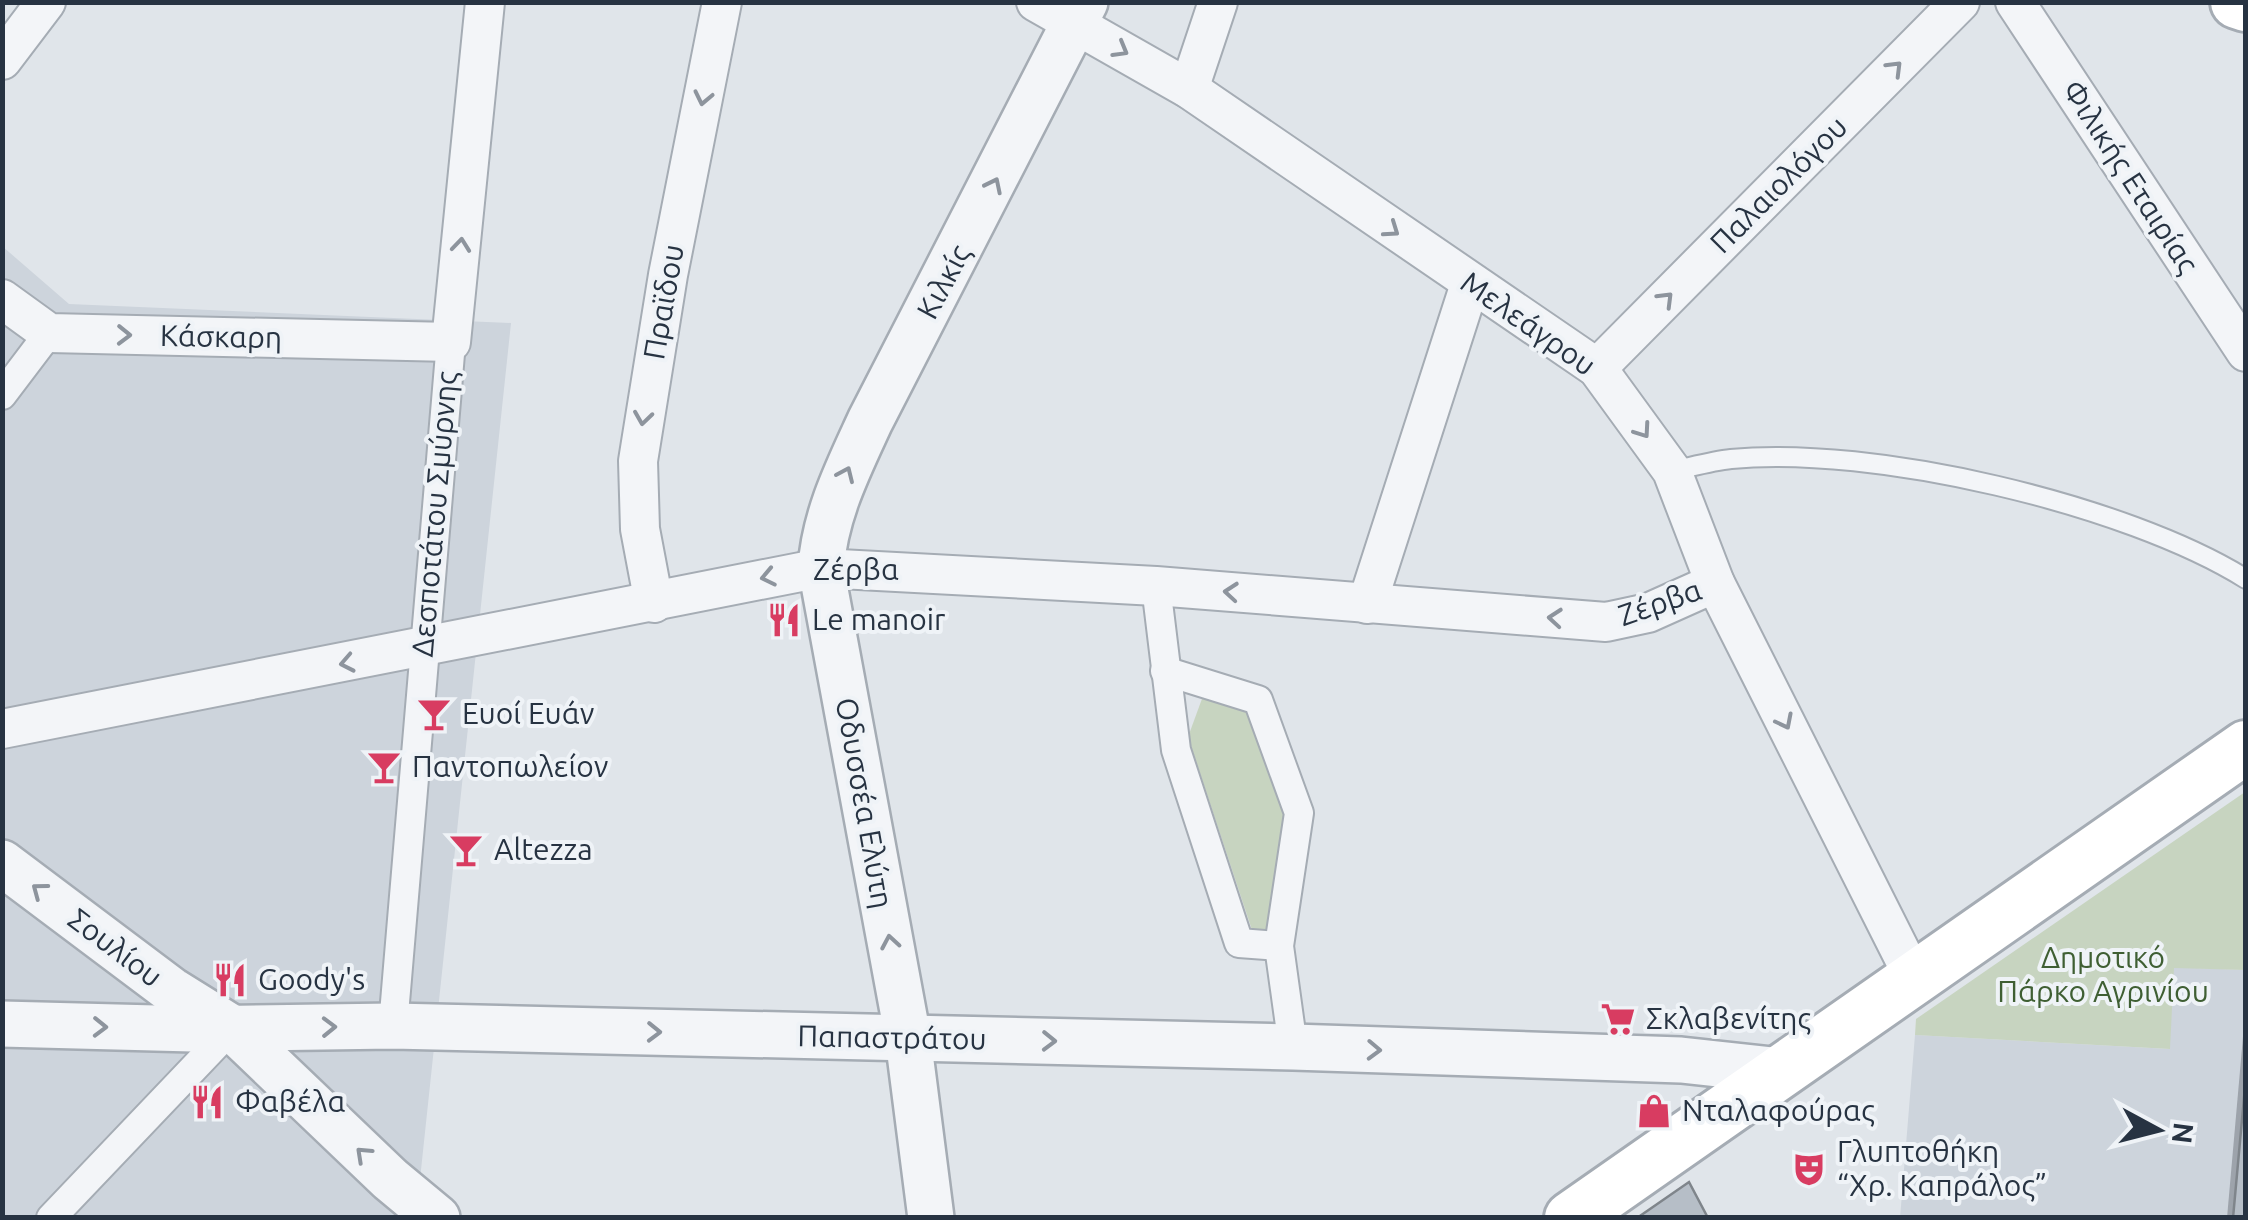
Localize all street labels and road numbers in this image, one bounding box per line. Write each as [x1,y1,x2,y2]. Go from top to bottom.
street label: Φιλικής Εταιρίας [2056,74,2206,279]
street label: Παλαιολόγου [1703,109,1854,260]
street label: Κιλκίς [910,238,977,324]
street label: Πραϊδου [636,242,690,362]
street label: Μελεάγρου [1455,264,1602,382]
street label: Κάσκαρη [160,318,282,354]
street label: Δεσποτάτου Σμύρνης [405,369,463,658]
street label: Ζέρβα [813,552,899,586]
street label: Ζέρβα [1614,572,1706,632]
street label: Οδυσσέα Ελύτη [830,695,900,911]
street label: Σουλίου [62,901,169,993]
street label: Παπαστράτου [797,1018,987,1056]

